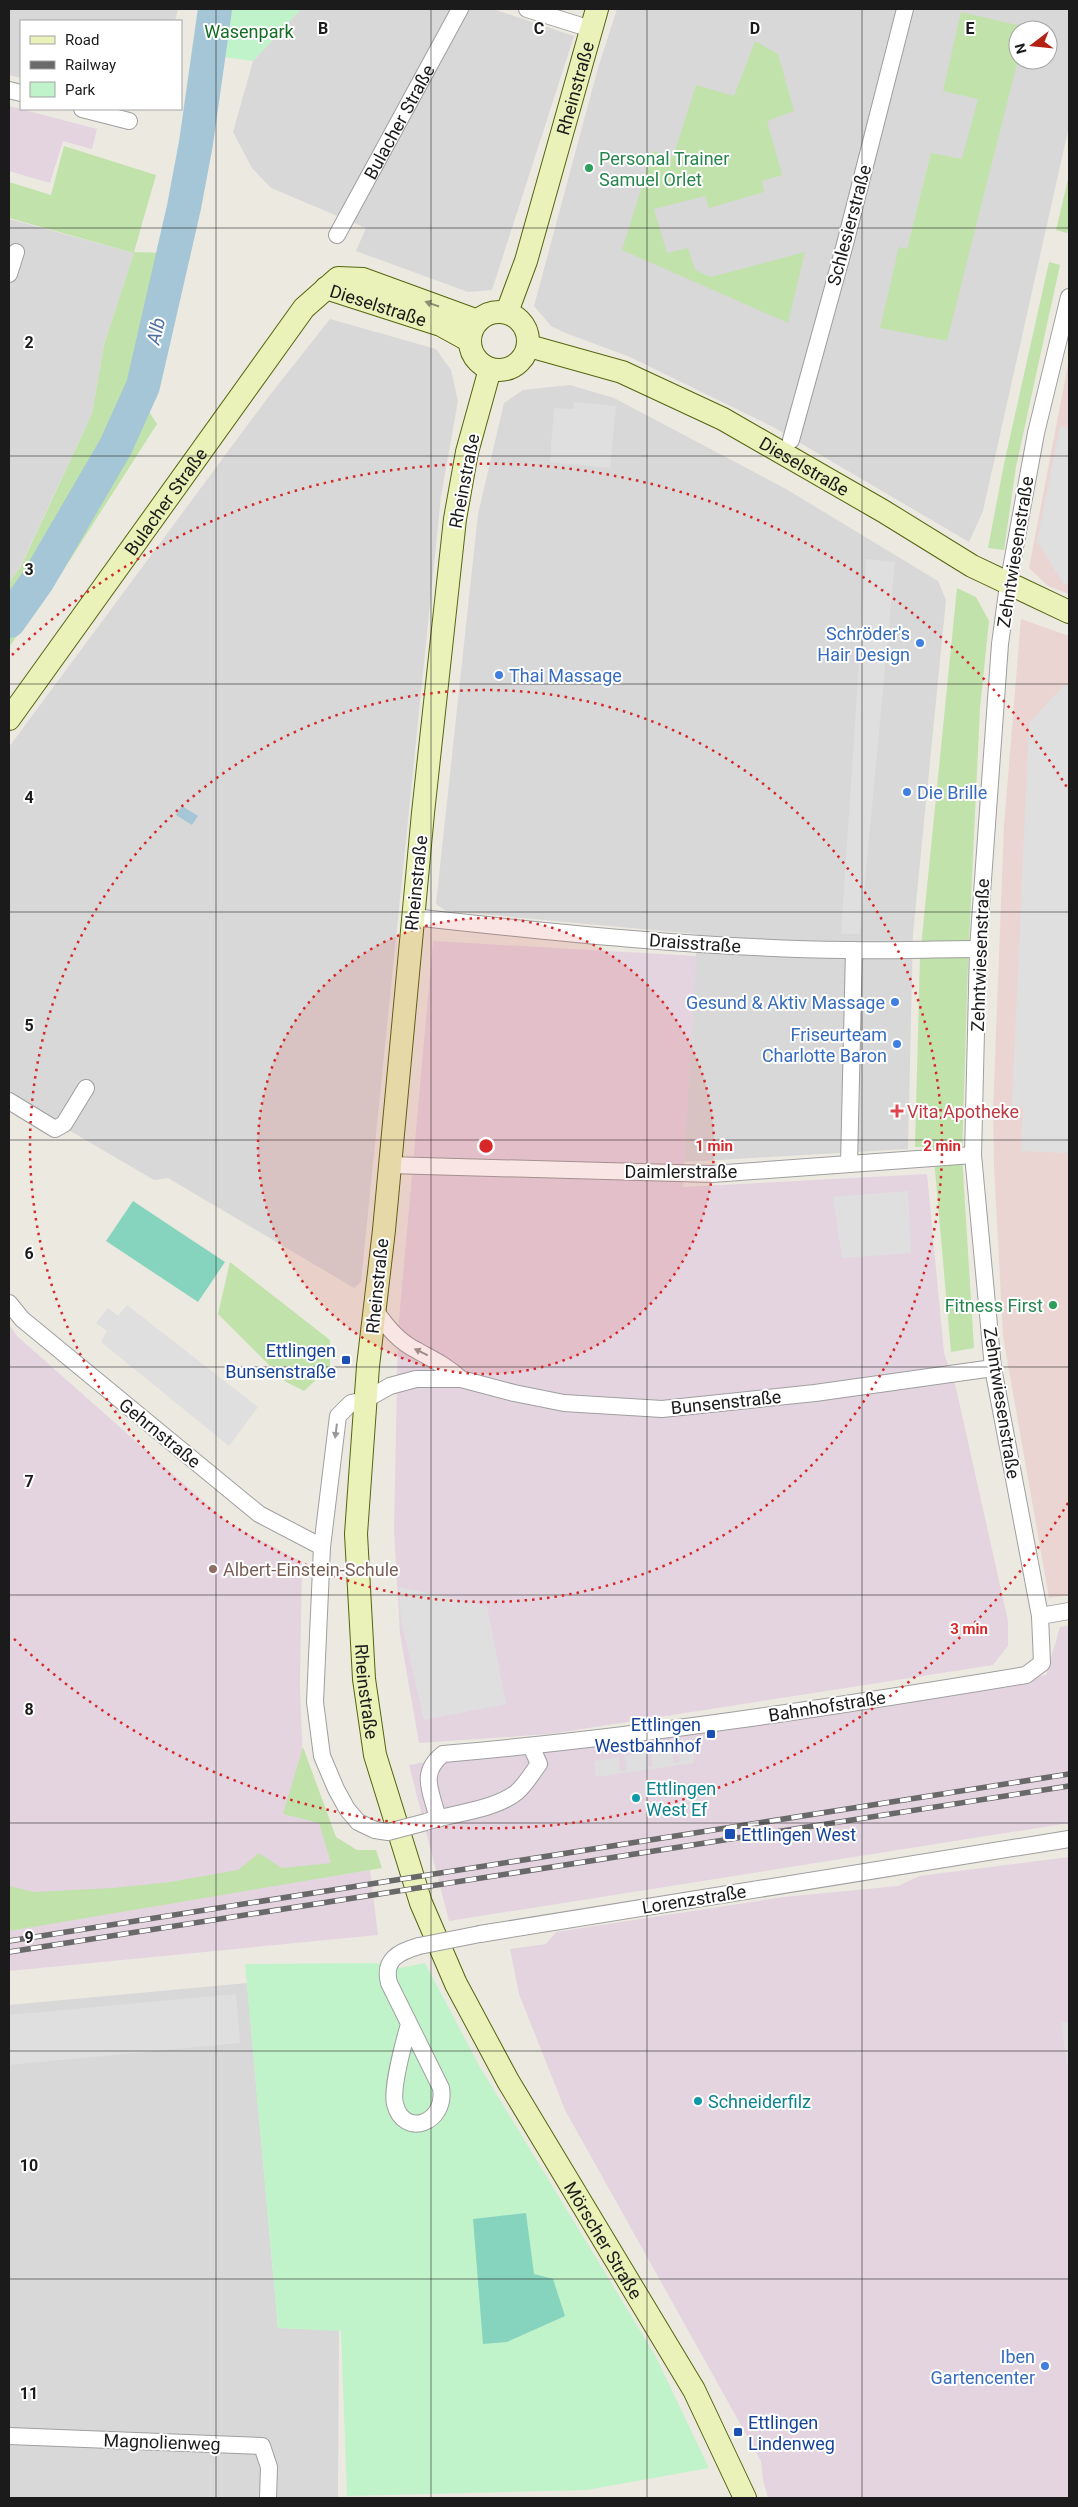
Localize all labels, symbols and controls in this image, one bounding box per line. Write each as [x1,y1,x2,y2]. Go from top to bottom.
text: B [318,19,328,38]
text: C [534,19,544,38]
text: D [750,19,760,38]
text: E [966,19,975,38]
legend [20,20,182,110]
north arrow [1008,20,1058,70]
park label: Wasenpark [204,21,295,42]
text: Road [65,31,99,49]
street label: Rheinstraße [552,39,598,137]
text: N [1011,42,1030,56]
text: Railway [65,56,116,74]
street label: Bulacher Straße [359,61,438,183]
text: Park [65,81,96,99]
place label: Personal Trainer Samuel Orlet [599,148,729,190]
marker: Personal Trainer Samuel Orlet [583,162,595,174]
street label: Schlesierstraße [823,162,875,288]
street label: Dieselstraße [328,280,429,330]
one-way arrow [424,300,439,308]
water label: Alb [142,315,170,348]
text: 2 [24,333,34,352]
street label: Rheinstraße [445,432,483,530]
street label: Dieselstraße [756,432,853,500]
street label: Bulacher Straße [120,443,211,559]
street label: Zehntwiesenstraße [993,475,1037,629]
text: 3 [24,560,34,579]
place label: Schröder's Hair Design [817,623,910,665]
marker: Schröder's Hair Design [914,637,926,649]
place label: Thai Massage [509,665,622,686]
marker: Thai Massage [493,669,505,681]
place label: Die Brille [917,782,987,803]
marker: Die Brille [901,786,913,798]
text: 4 [24,788,34,807]
street label: Rheinstraße [401,834,431,932]
street label: Zehntwiesenstraße [967,878,993,1032]
street label: Draisstraße [648,929,742,957]
place label: Gesund & Aktiv Massage [686,992,885,1013]
marker: Gesund & Aktiv Massage [889,996,901,1008]
text: 5 [24,1016,34,1035]
place label: Friseurteam Charlotte Baron [762,1024,887,1066]
marker: Friseurteam Charlotte Baron [891,1038,903,1050]
place label: Vita Apotheke [907,1101,1019,1122]
marker: Vita Apotheke [891,1105,903,1117]
centre of rings [477,1137,495,1155]
text: 1 min [695,1137,733,1155]
text: 2 min [923,1137,961,1155]
street label: Daimlerstraße [625,1161,737,1182]
street label: Rheinstraße [362,1237,392,1335]
text: 6 [24,1244,34,1263]
place label: Fitness First [945,1295,1043,1316]
marker: Fitness First [1047,1299,1059,1311]
street label: Zehntwiesenstraße [980,1326,1024,1480]
place label: Ettlingen Bunsenstraße [225,1340,336,1382]
one-way arrow [414,1348,428,1356]
marker: Ettlingen Bunsenstraße [340,1354,352,1366]
street label: Bunsenstraße [670,1386,782,1418]
street label: Gehrnstraße [115,1394,205,1472]
one-way arrow [332,1424,340,1440]
text: 7 [24,1472,34,1491]
place label: Albert-Einstein-Schule [223,1559,399,1580]
marker: Albert-Einstein-Schule [207,1563,219,1575]
text: 3 min [950,1620,988,1638]
street label: Rheinstraße [352,1643,383,1740]
street label: Bahnhofstraße [767,1686,887,1726]
text: 8 [24,1700,34,1719]
place label: Ettlingen Westbahnhof [594,1714,702,1756]
marker: Ettlingen Westbahnhof [705,1728,717,1740]
place label: Ettlingen West Ef [646,1778,716,1820]
marker: Ettlingen West Ef [630,1792,642,1804]
place label: Ettlingen West [741,1824,856,1845]
marker: Ettlingen West [723,1827,737,1841]
street label: Lorenzstraße [640,1880,748,1918]
text: 9 [24,1928,34,1947]
place label: Schneiderfilz [708,2091,811,2112]
marker: Schneiderfilz [692,2095,704,2107]
text: 10 [20,2156,38,2175]
street label: Mörscher Straße [560,2178,647,2303]
place label: Iben Gartencenter [931,2346,1035,2388]
marker: Iben Gartencenter [1039,2360,1051,2372]
text: 11 [20,2384,38,2403]
place label: Ettlingen Lindenweg [748,2412,835,2454]
marker: Ettlingen Lindenweg [732,2426,744,2438]
street label: Magnolienweg [103,2429,221,2455]

